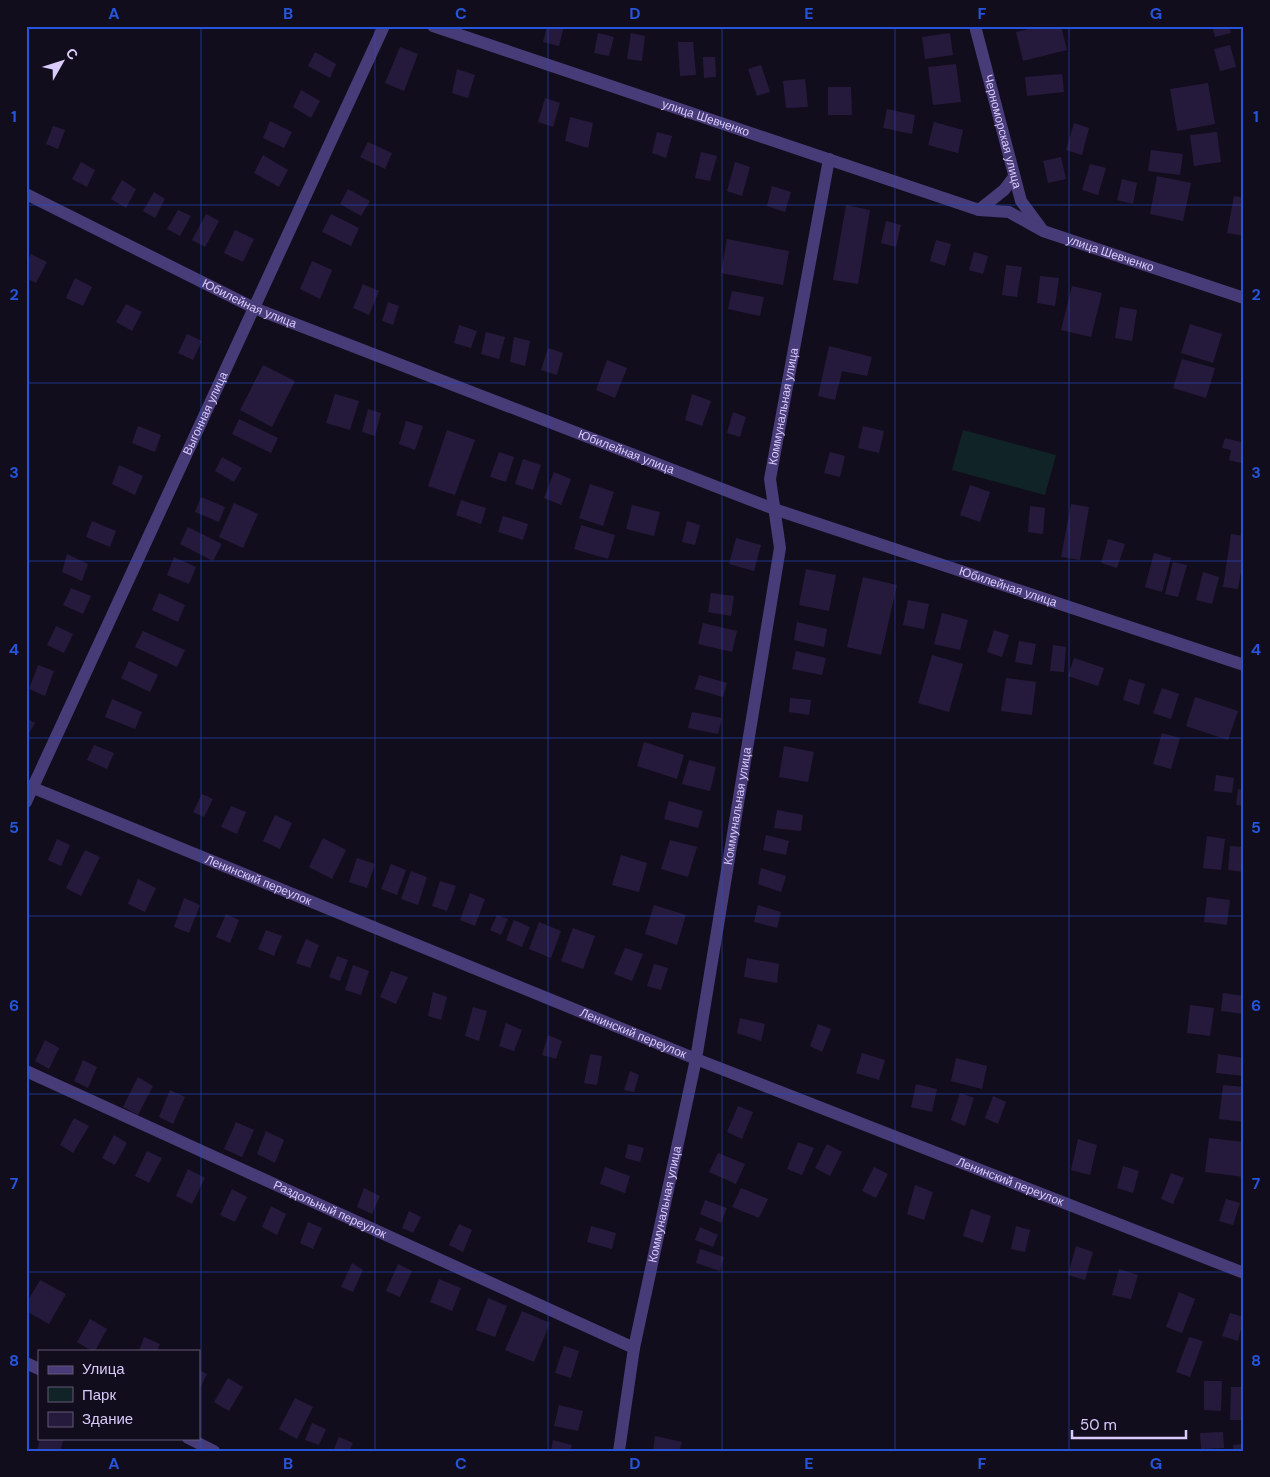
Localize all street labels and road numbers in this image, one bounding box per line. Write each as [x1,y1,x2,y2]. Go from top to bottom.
street label: Черноморская улица [980,73,1025,190]
street label: улица Шевченко [660,96,752,140]
street label: улица Шевченко [1064,231,1157,276]
street label: Юбилейная улица [199,275,299,332]
street label: Коммунальная улица [765,346,802,466]
street label: Выгонная улица [179,369,232,458]
street label: Юбилейная улица [576,426,677,478]
street label: Юбилейная улица [957,563,1059,610]
street label: Коммунальная улица [720,746,755,866]
street label: Ленинский переулок [203,851,315,909]
street label: Ленинский переулок [578,1004,690,1063]
street label: Коммунальная улица [645,1144,685,1264]
street label: Ленинский переулок [954,1154,1067,1210]
street label: Раздольный переулок [271,1177,390,1242]

